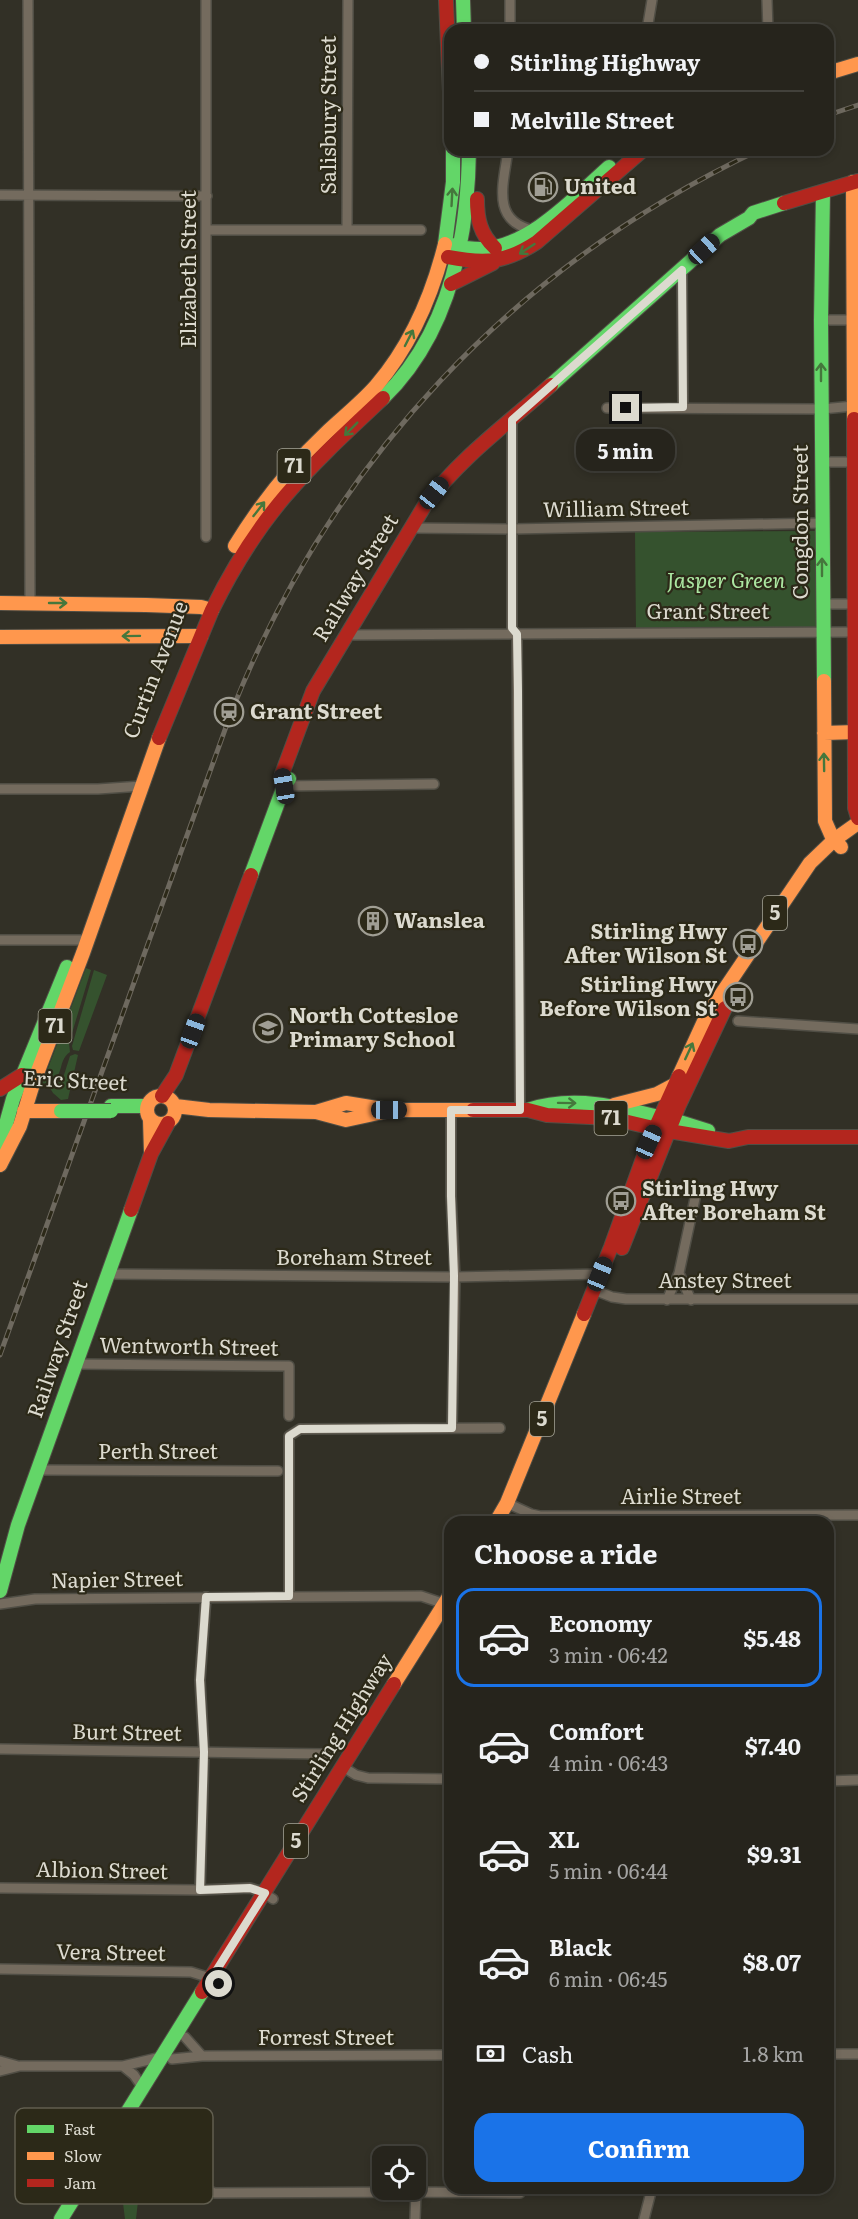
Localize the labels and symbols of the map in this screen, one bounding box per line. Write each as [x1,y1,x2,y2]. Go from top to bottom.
street label: Salisbury Street [311,35,342,195]
place label: United [564,169,637,200]
fuel station icon: United [527,171,559,203]
one-way arrow [447,187,458,207]
street label: Elizabeth Street [171,189,202,348]
car [685,230,723,268]
one-way arrow [518,243,535,256]
one-way arrow [404,330,415,348]
one-way arrow [815,363,827,383]
route end [612,394,639,421]
one-way arrow [344,422,359,436]
callout: 5 min [576,429,676,471]
street label: Congdon Street [783,444,814,599]
road number: 71 [278,449,310,483]
car [416,473,452,513]
street label: William Street [543,490,690,523]
one-way arrow [253,501,266,517]
street label: Railway Street [303,506,405,647]
one-way arrow [817,558,828,578]
park label: Jasper Green [667,563,786,594]
street label: Grant Street [647,594,770,625]
street label: Curtin Avenue [113,596,194,742]
one-way arrow [48,597,68,609]
one-way arrow [122,631,142,642]
place label: Grant Street [250,694,383,725]
station icon: Grant Street [213,696,245,728]
one-way arrow [818,753,830,773]
car [272,767,296,805]
road number: 5 [763,896,787,930]
place label: Wanslea [394,903,486,934]
building icon: Wanslea [357,905,389,937]
place label: Stirling Hwy After Wilson St [564,914,728,969]
bus stop icon: Stirling Hwy After Wilson St [732,928,764,960]
place label: Stirling Hwy Before Wilson St [539,967,718,1022]
bus stop icon: Stirling Hwy Before Wilson St [722,981,754,1013]
place label: North Cottesloe Primary School [289,998,458,1053]
road number: 71 [38,1009,72,1043]
car [178,1011,208,1051]
school or university icon: North Cottesloe Primary School [252,1012,284,1044]
one-way arrow [684,1042,696,1060]
street label: Eric Street [22,1060,129,1097]
one-way arrow [557,1098,577,1109]
car [371,1101,407,1119]
road number: 71 [594,1101,628,1135]
car [633,1122,665,1162]
place label: Stirling Hwy After Boreham St [642,1171,827,1226]
bus stop icon: Stirling Hwy After Boreham St [605,1185,637,1217]
street label: Boreham Street [276,1240,432,1271]
car [585,1254,615,1294]
street label: Anstey Street [658,1263,792,1294]
street label: Railway Street [17,1274,94,1421]
street label: Wentworth Street [99,1327,280,1362]
road number: 5 [530,1402,554,1436]
street label: Perth Street [98,1434,218,1465]
street label: Airlie Street [620,1479,742,1510]
street label: Napier Street [50,1561,184,1594]
street label: Stirling Highway [282,1645,399,1807]
street label: Burt Street [72,1714,183,1747]
road number: 5 [284,1824,308,1858]
street label: Albion Street [36,1852,169,1885]
street label: Vera Street [56,1934,167,1967]
route start [205,1970,232,1997]
street label: Forrest Street [258,2020,395,2051]
legend [15,2108,213,2204]
text: Fast [64,2116,96,2140]
text: Slow [64,2143,102,2167]
text: Jam [64,2170,97,2194]

